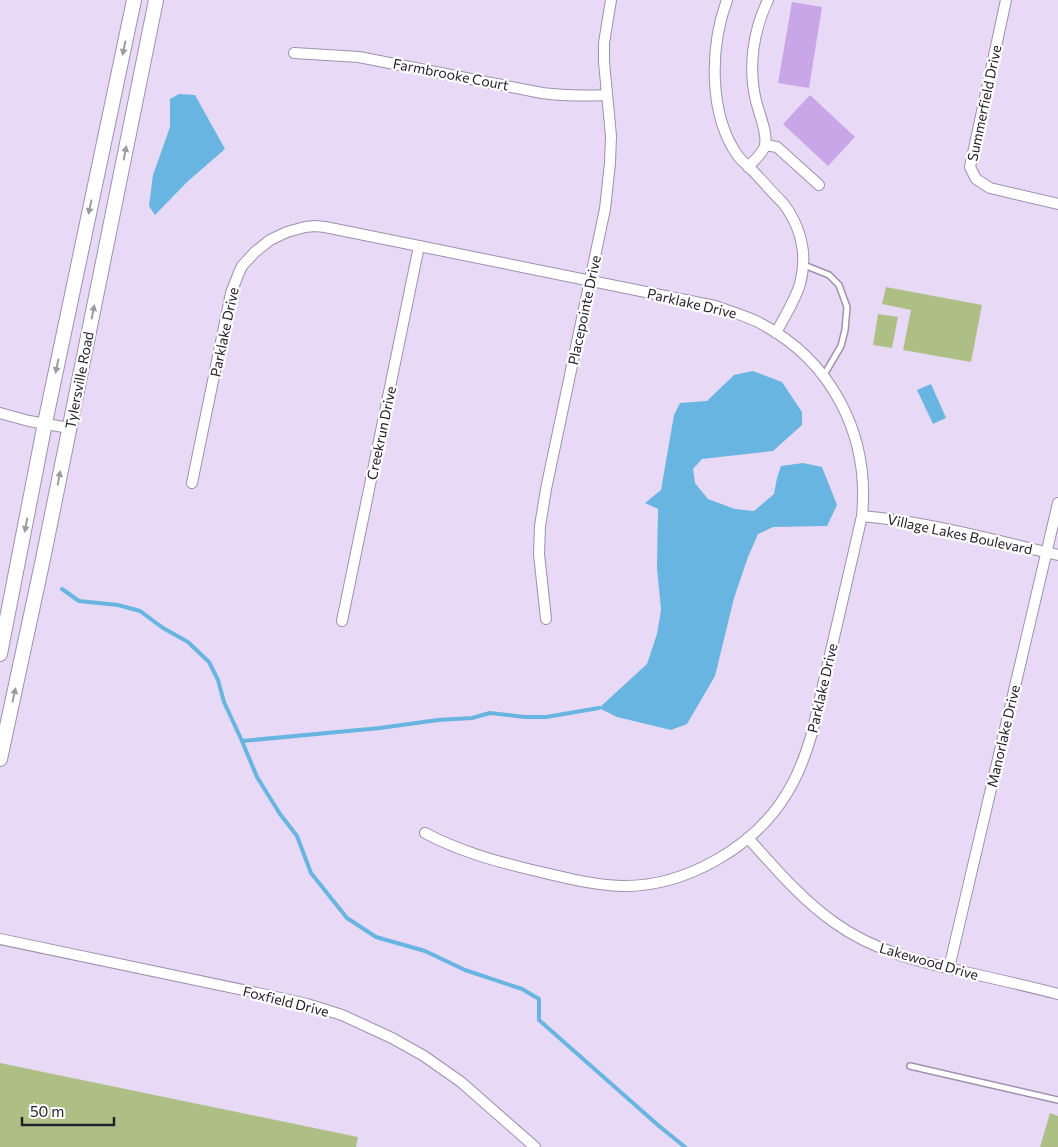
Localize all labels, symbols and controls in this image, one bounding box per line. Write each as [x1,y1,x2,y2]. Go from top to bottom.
one-way arrow [119,40,127,56]
street label: Summerfield Drive [963,43,1005,163]
street label: Farmbrooke Court [392,54,511,94]
one-way arrow [121,145,129,160]
one-way arrow [86,199,94,215]
street label: Placepointe Drive [564,254,604,366]
street label: Parklake Drive [646,284,738,322]
street label: Parklake Drive [206,286,242,378]
one-way arrow [89,305,97,320]
street label: Tylersville Road [61,330,97,430]
one-way arrow [53,358,61,373]
street label: Creekrun Drive [363,385,399,481]
one-way arrow [55,471,63,486]
street label: Village Lakes Boulevard [886,510,1034,558]
one-way arrow [21,518,29,534]
street label: Parklake Drive [803,642,841,734]
street label: Manorlake Drive [983,683,1023,789]
one-way arrow [10,687,18,702]
street label: Lakewood Drive [878,939,980,983]
street label: Foxfield Drive [241,982,331,1020]
scale bar [22,1094,115,1126]
text: 50 m [30,1102,64,1120]

